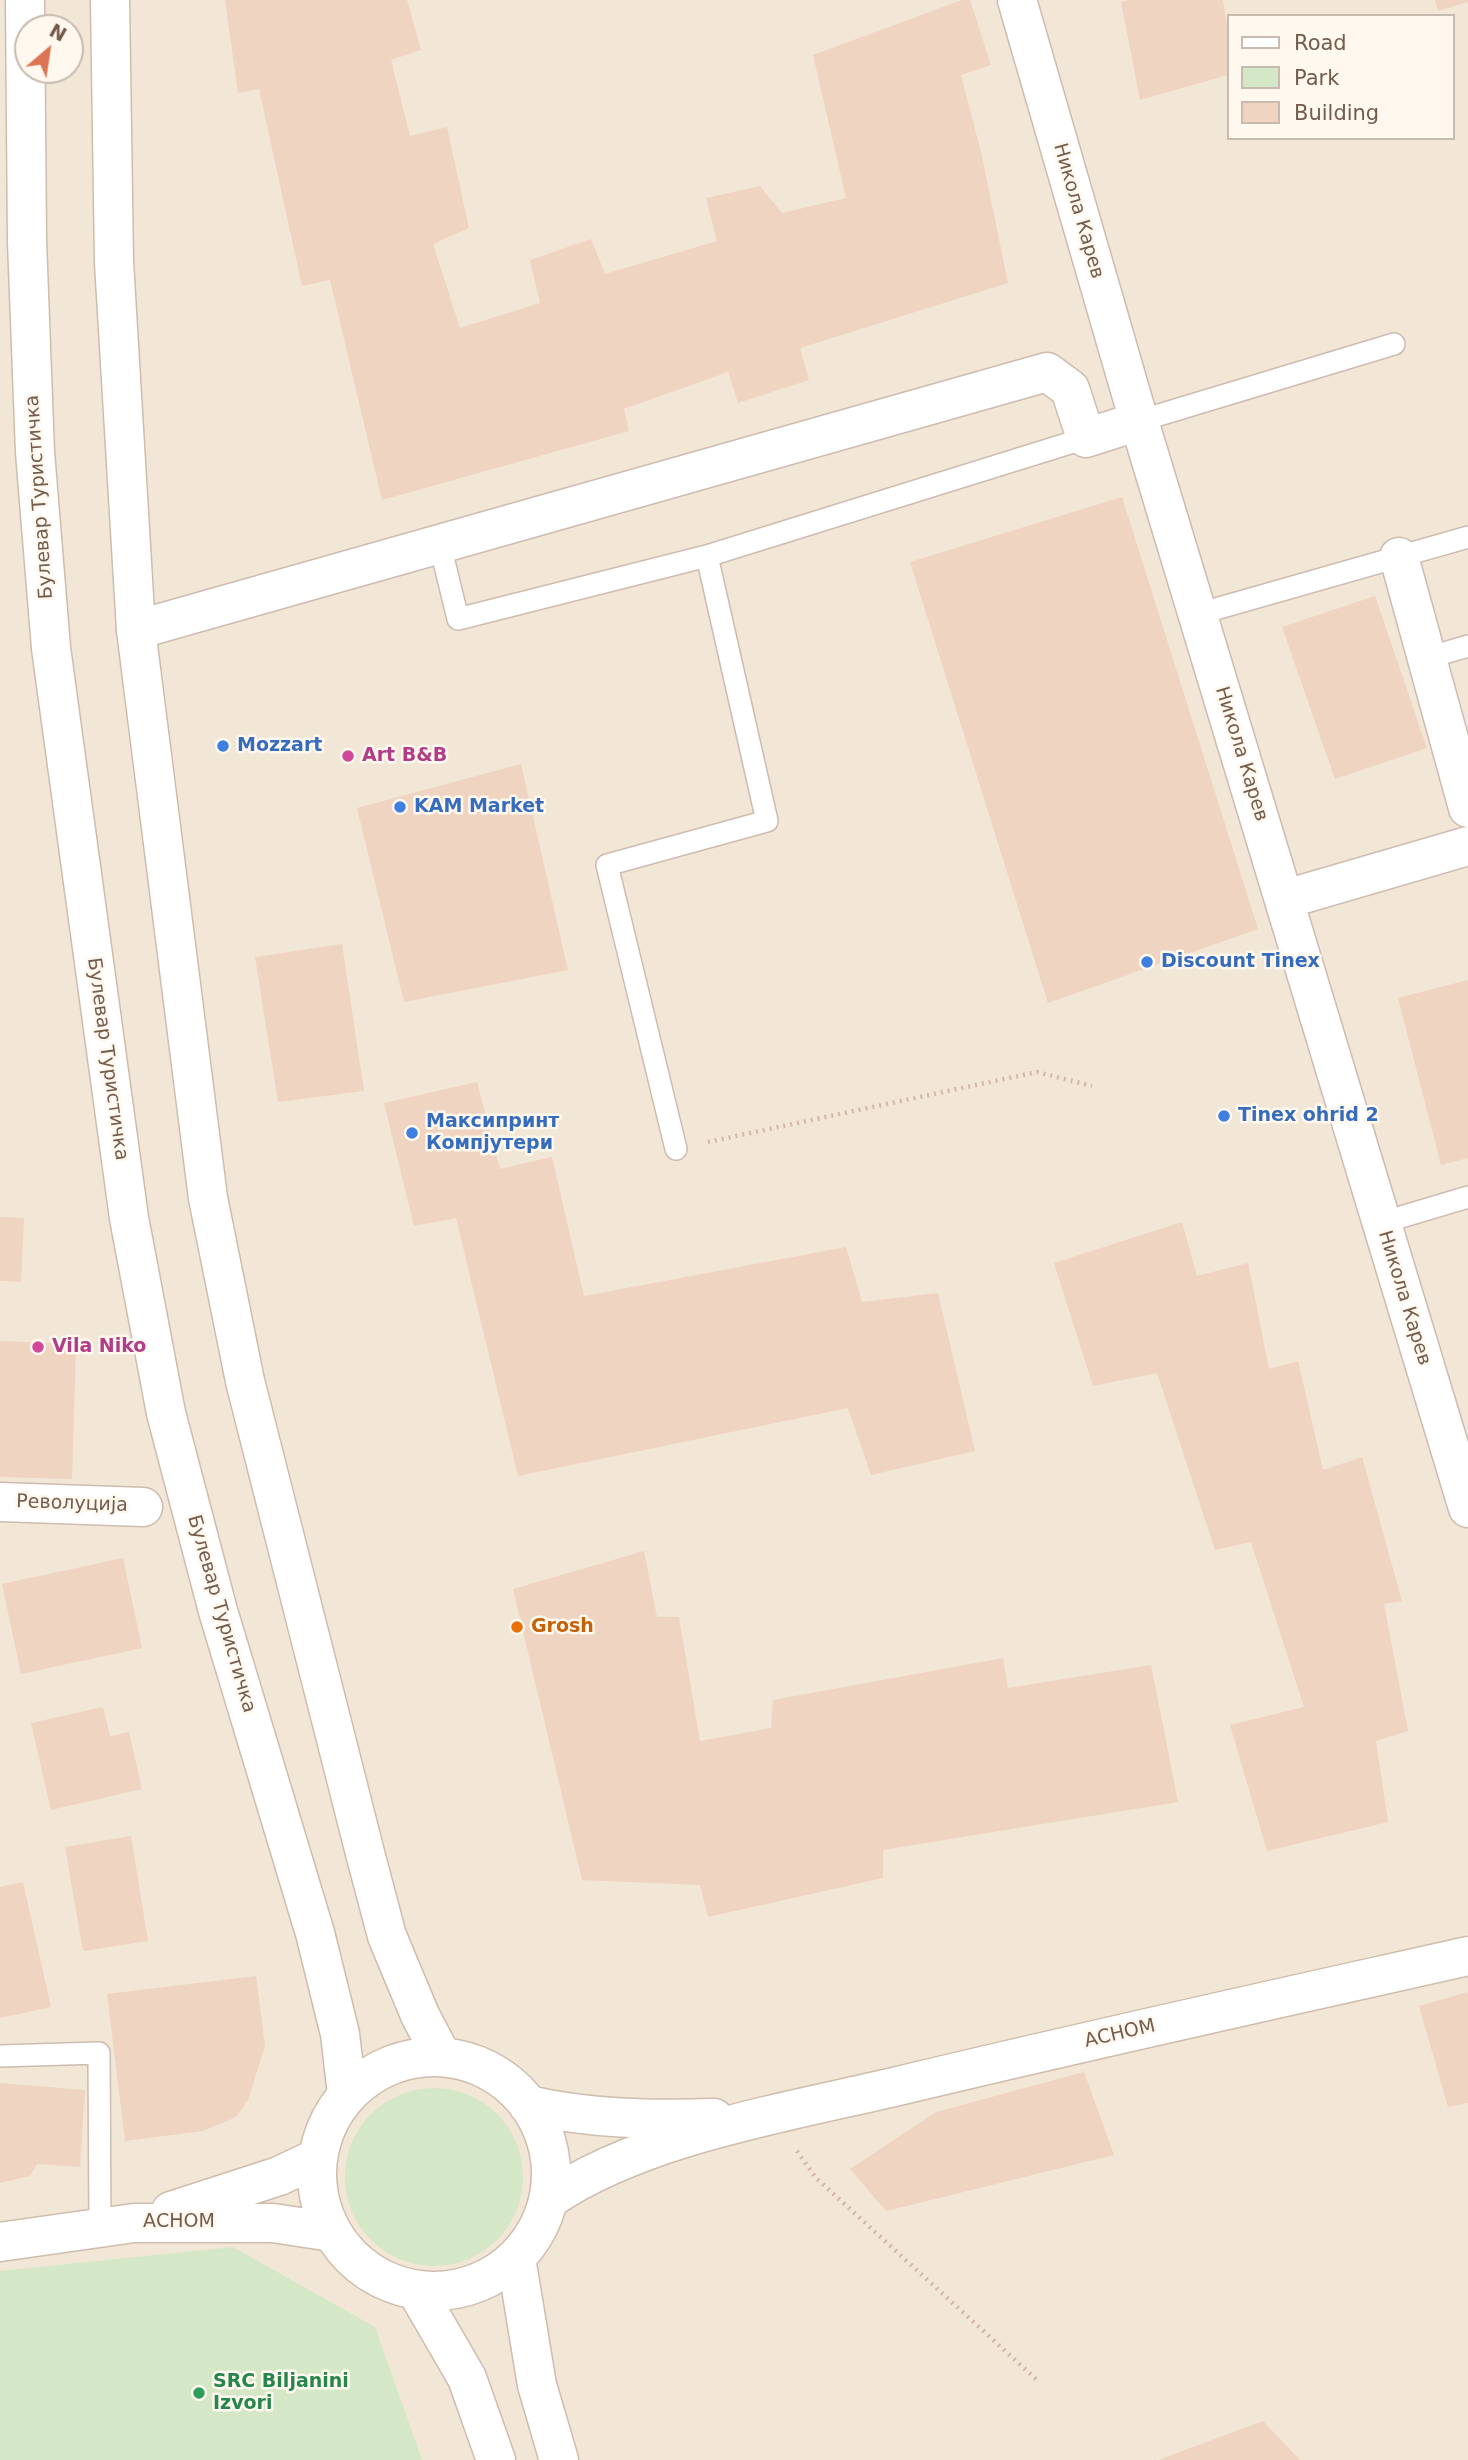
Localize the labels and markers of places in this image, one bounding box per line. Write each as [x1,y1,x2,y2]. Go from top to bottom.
place label: Mozzart [237,735,322,757]
marker: Mozzart [215,738,231,754]
place label: Art B&B [362,745,447,767]
marker: Art B&B [340,748,356,764]
place label: KAM Market [414,796,544,818]
marker: KAM Market [392,799,408,815]
place label: Discount Tinex [1161,951,1320,973]
marker: Discount Tinex [1139,954,1155,970]
place label: Tinex ohrid 2 [1238,1105,1379,1127]
marker: Tinex ohrid 2 [1216,1108,1232,1124]
place label: Максипринт Компјутери [426,1111,559,1155]
marker: Максипринт Компјутери [404,1125,420,1141]
place label: Vila Niko [52,1336,146,1358]
marker: Vila Niko [30,1339,46,1355]
place label: Grosh [531,1616,594,1638]
marker: Grosh [509,1619,525,1635]
place label: SRC Biljanini Izvori [213,2371,349,2415]
marker: SRC Biljanini Izvori [191,2385,207,2401]

